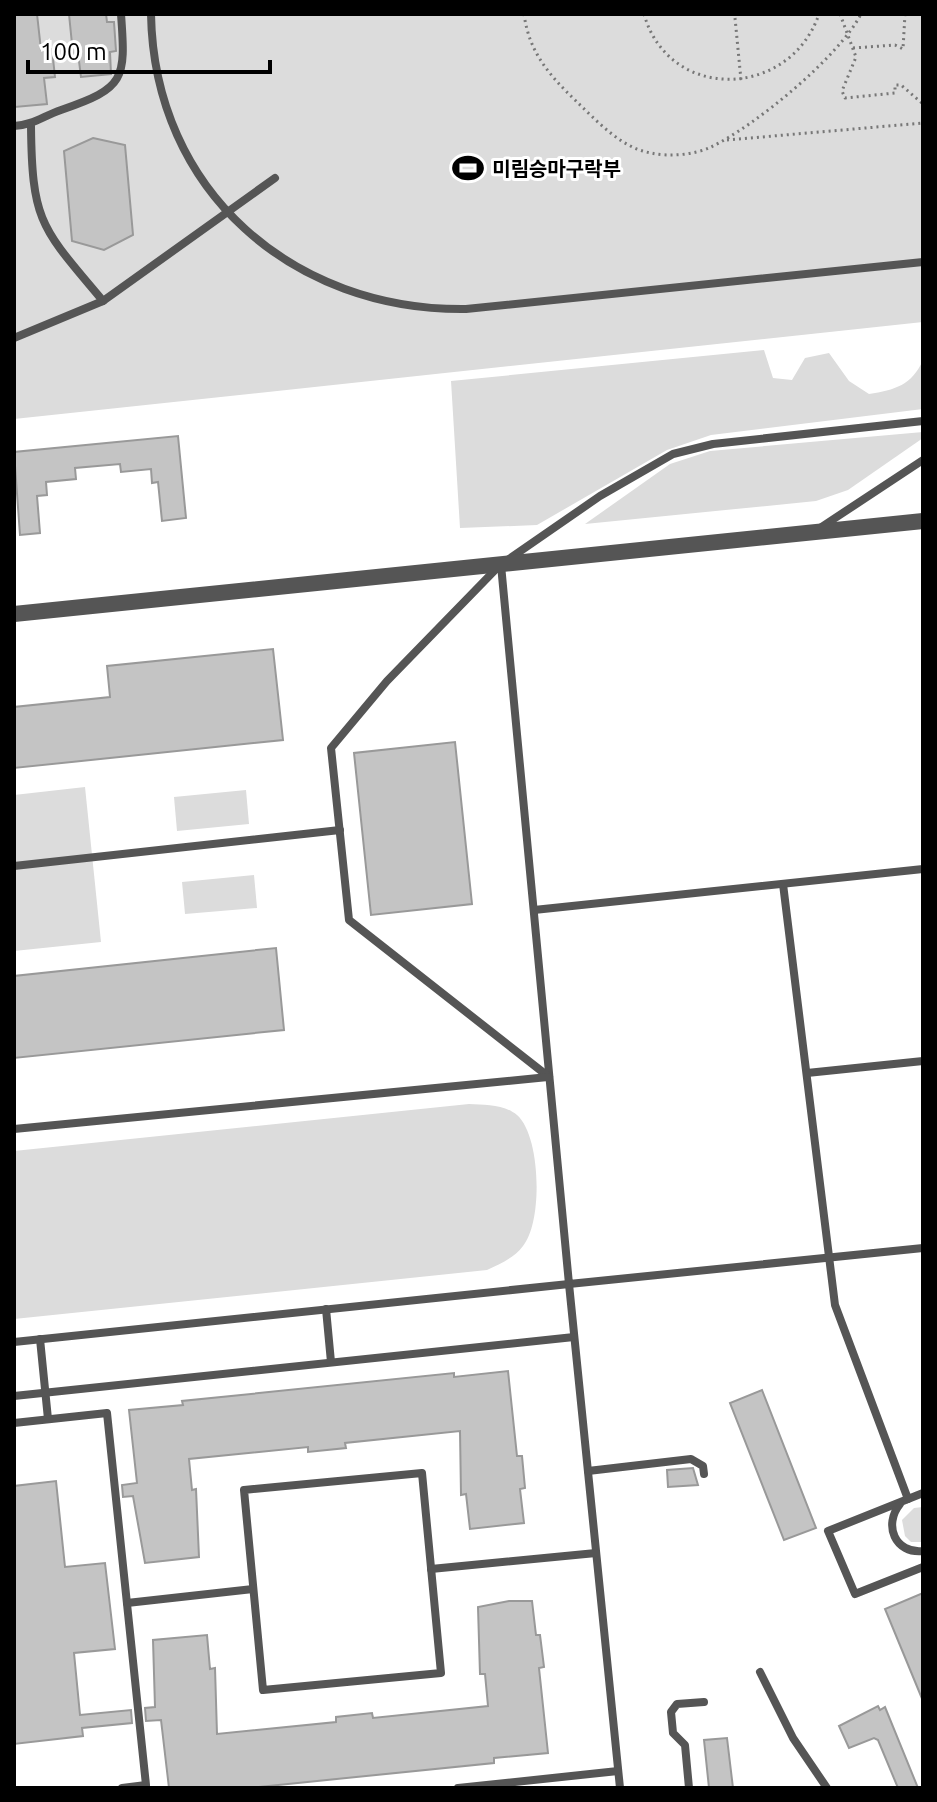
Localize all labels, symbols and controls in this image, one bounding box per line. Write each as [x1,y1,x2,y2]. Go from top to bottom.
scale bar [28,24,270,74]
text: 100 m [40,38,107,65]
sports icon: 미림승마구락부 [451,151,485,185]
place label: 미림승마구락부 [492,157,621,180]

